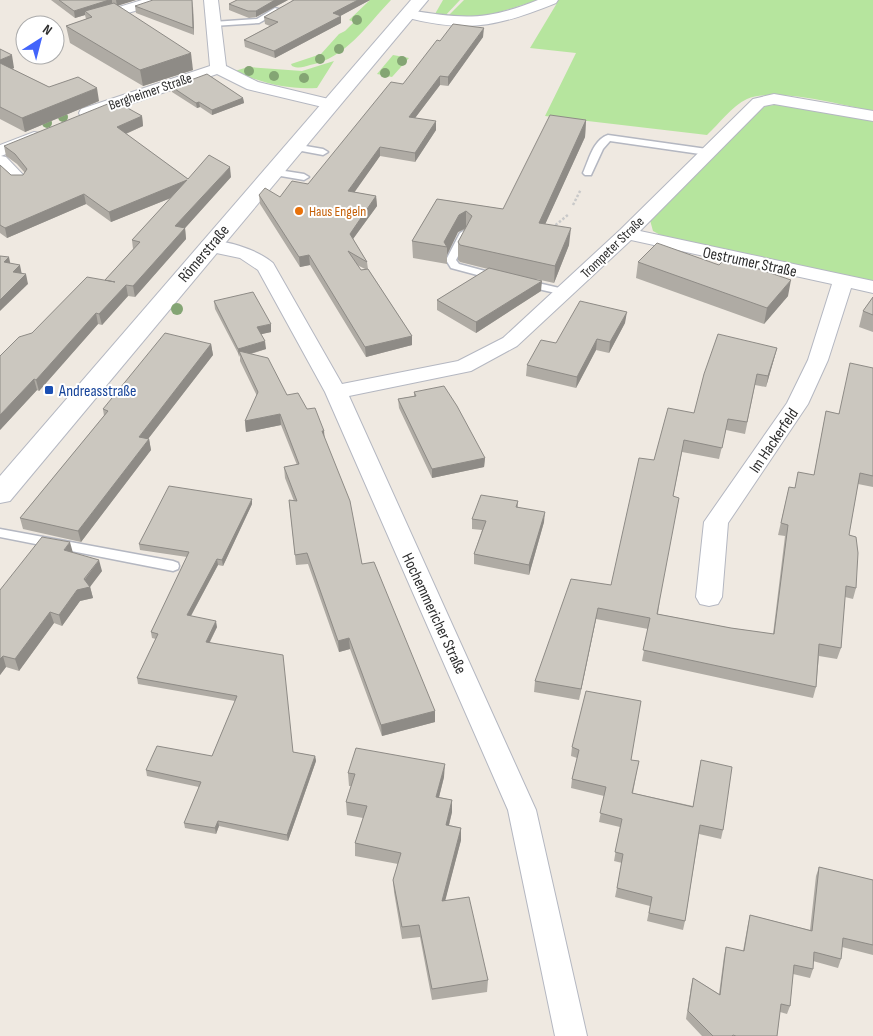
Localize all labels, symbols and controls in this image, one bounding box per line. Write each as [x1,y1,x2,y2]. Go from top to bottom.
north arrow [15,15,65,65]
text: N [39,21,55,39]
street label: Bergheimer Straße [106,69,194,114]
place label: Haus Engeln [309,203,366,220]
marker: Haus Engeln [293,205,305,217]
street label: Trompeter Straße [577,213,648,282]
street label: Römerstraße [175,221,234,287]
street label: Oestrumer Straße [701,243,798,282]
place label: Andreasstraße [58,382,136,401]
marker: Andreasstraße [43,384,55,396]
street label: Im Hackerfeld [746,405,803,477]
street label: Hochemmericher Straße [397,550,470,677]

